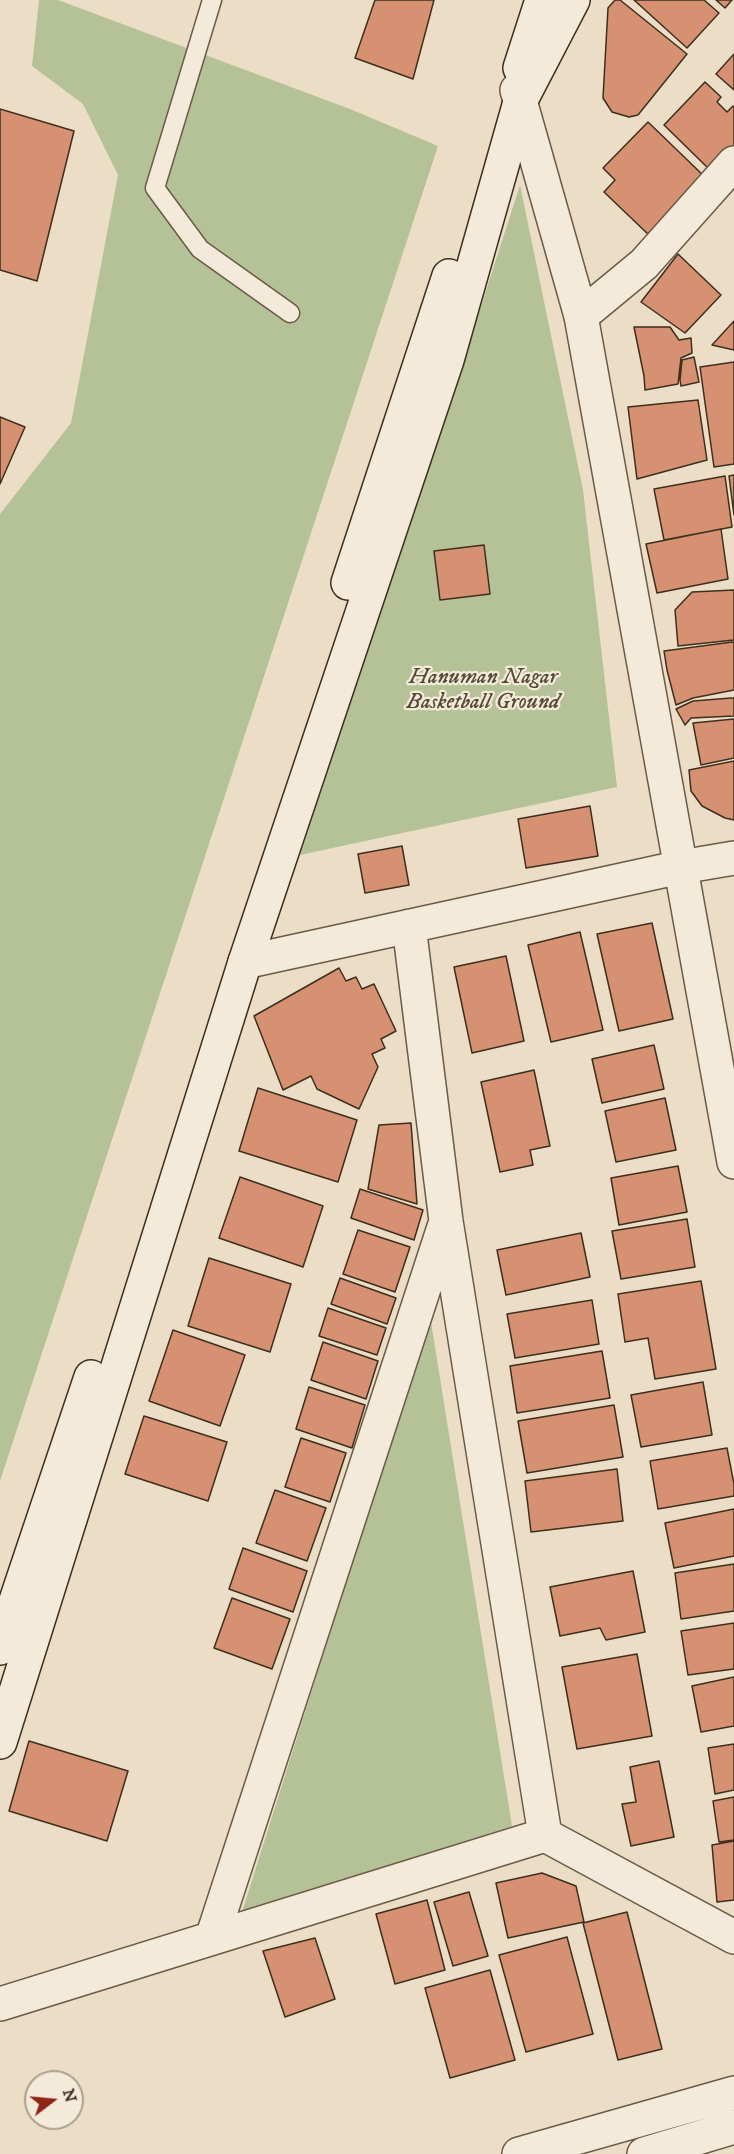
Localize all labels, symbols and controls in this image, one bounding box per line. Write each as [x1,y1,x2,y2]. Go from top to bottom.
park label: Hanuman Nagar Basketball Ground [407,665,559,716]
north arrow [24,2070,84,2130]
text: N [58,2087,81,2105]

